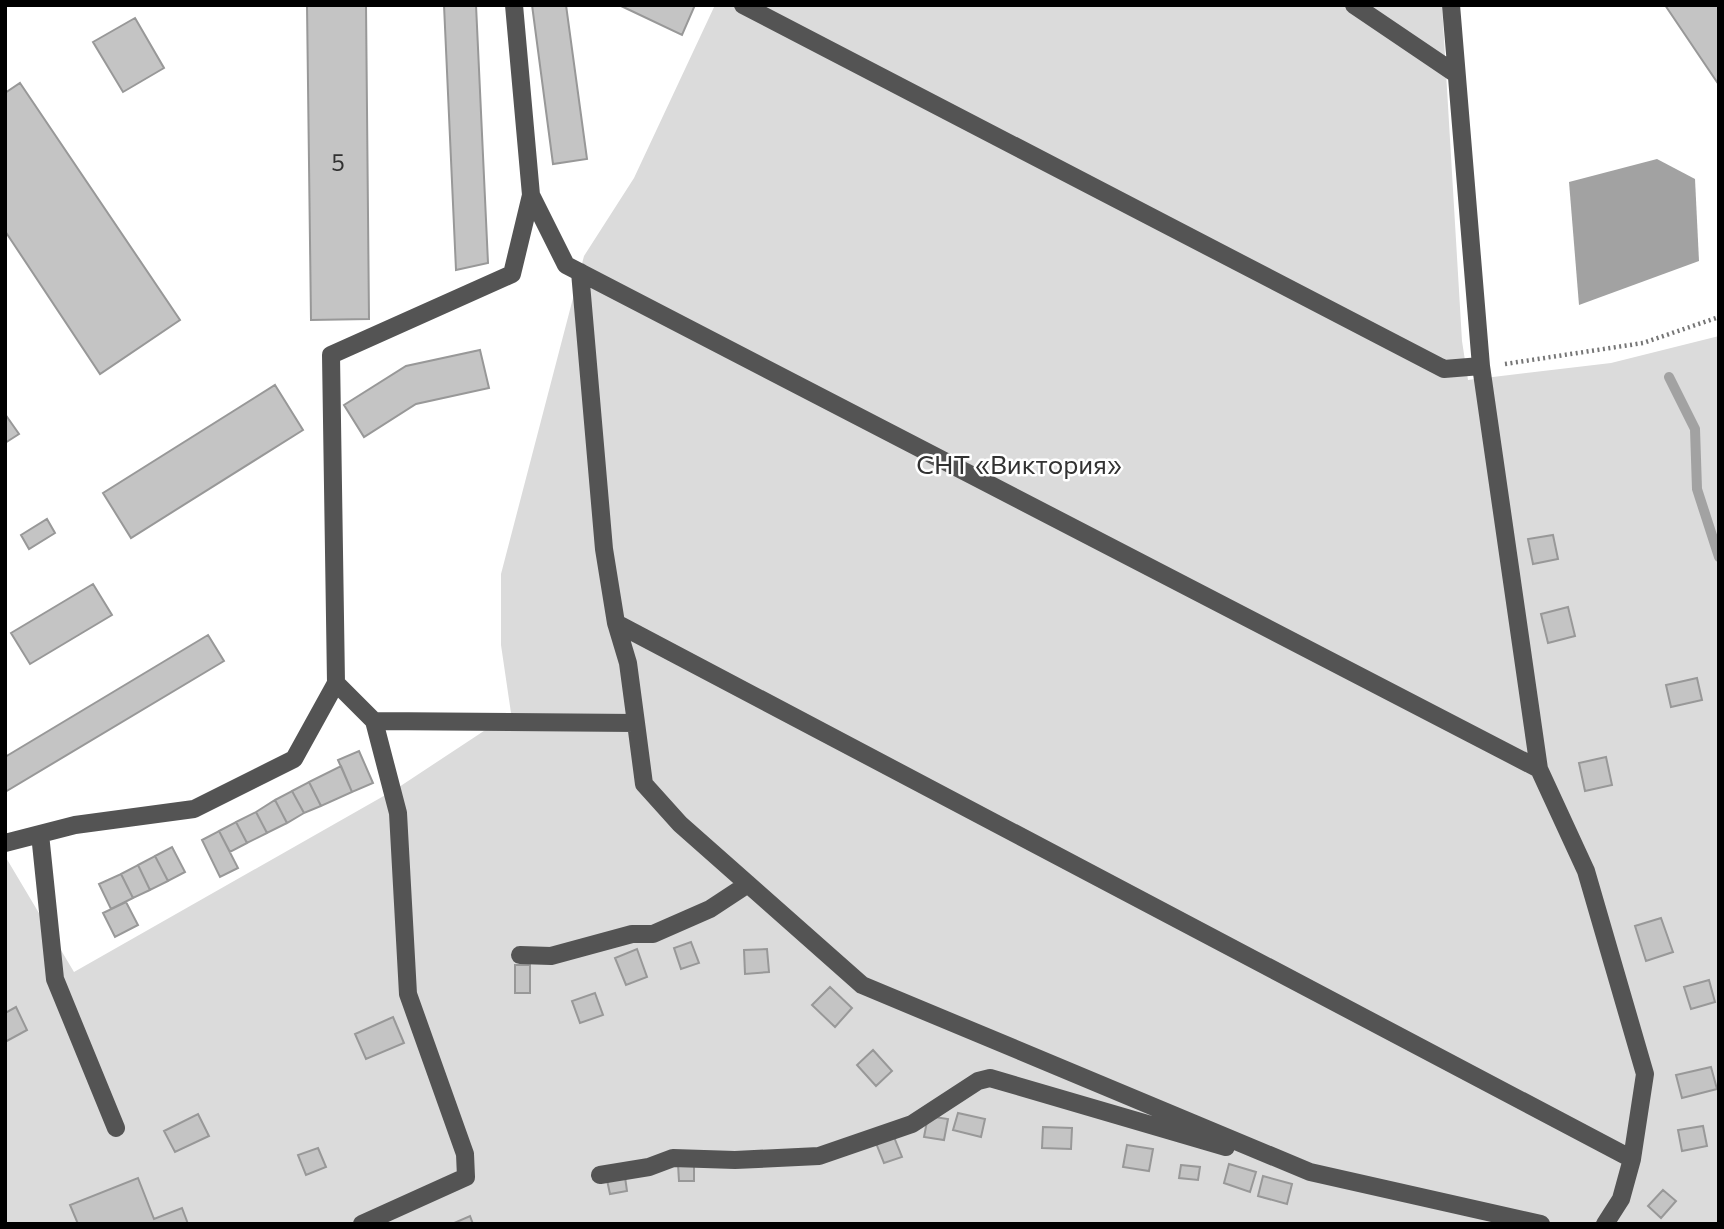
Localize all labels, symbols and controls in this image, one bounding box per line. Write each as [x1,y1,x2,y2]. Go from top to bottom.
house number: 5 [331,148,345,176]
park label: СНТ «Виктория» [916,448,1122,479]

